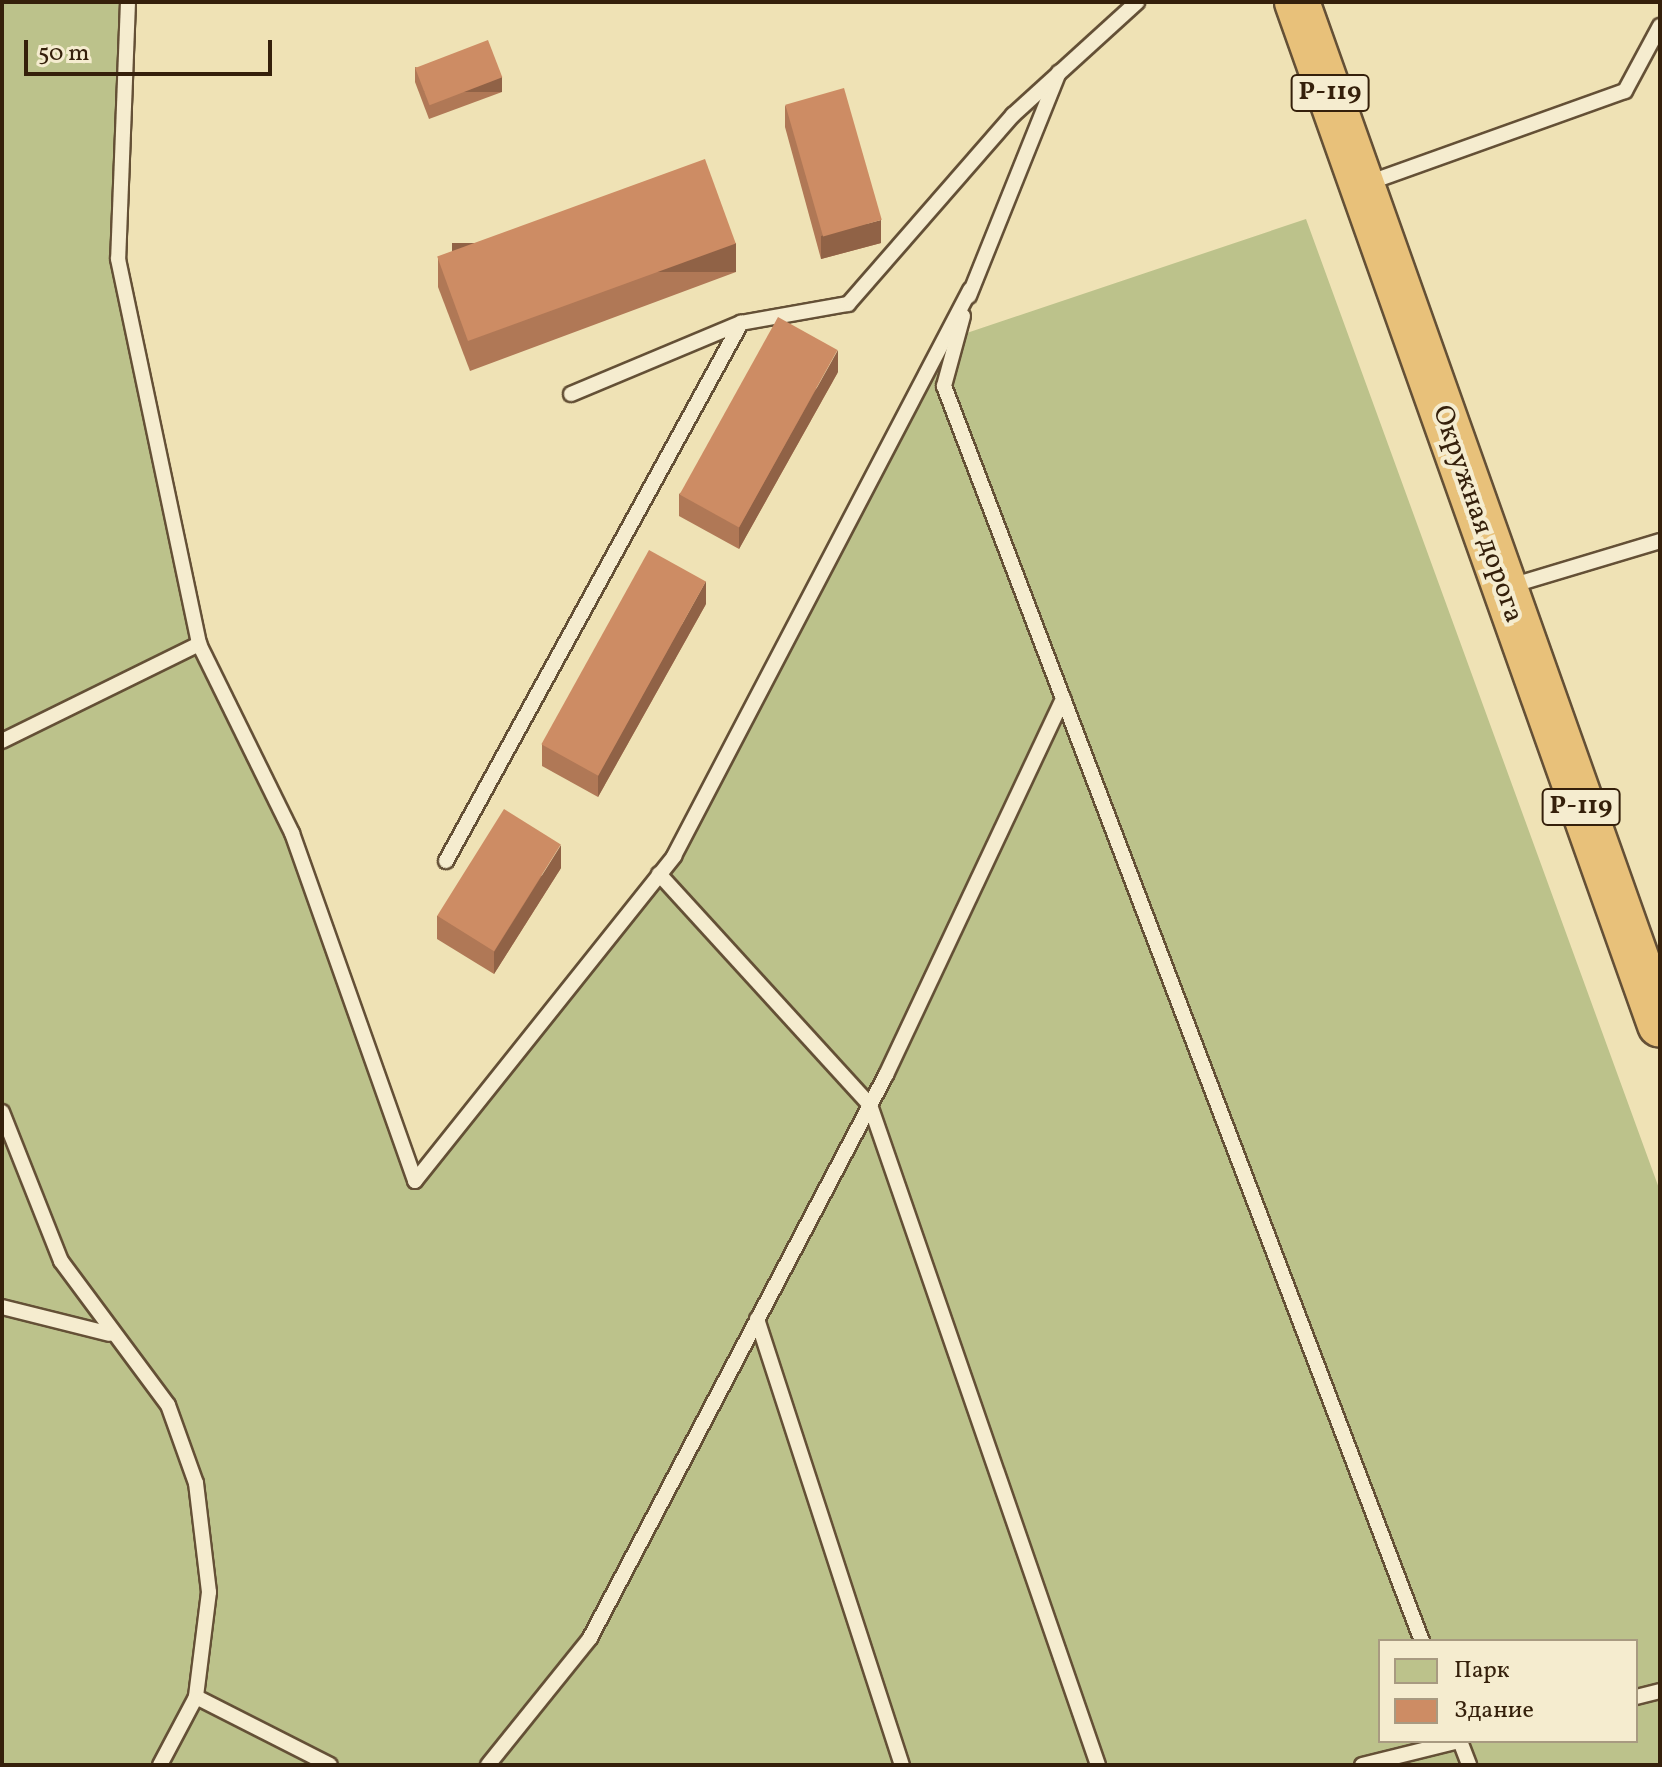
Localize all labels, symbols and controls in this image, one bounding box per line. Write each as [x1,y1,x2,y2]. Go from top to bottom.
scale bar [28,24,276,74]
text: 50 m [38,37,90,71]
road number: Р-119 [1290,71,1370,115]
street label: Окружная дорога [1424,401,1530,627]
road number: Р-119 [1541,785,1621,829]
legend [1378,1639,1638,1743]
text: Парк [1454,1654,1510,1688]
text: Здание [1454,1694,1534,1728]

